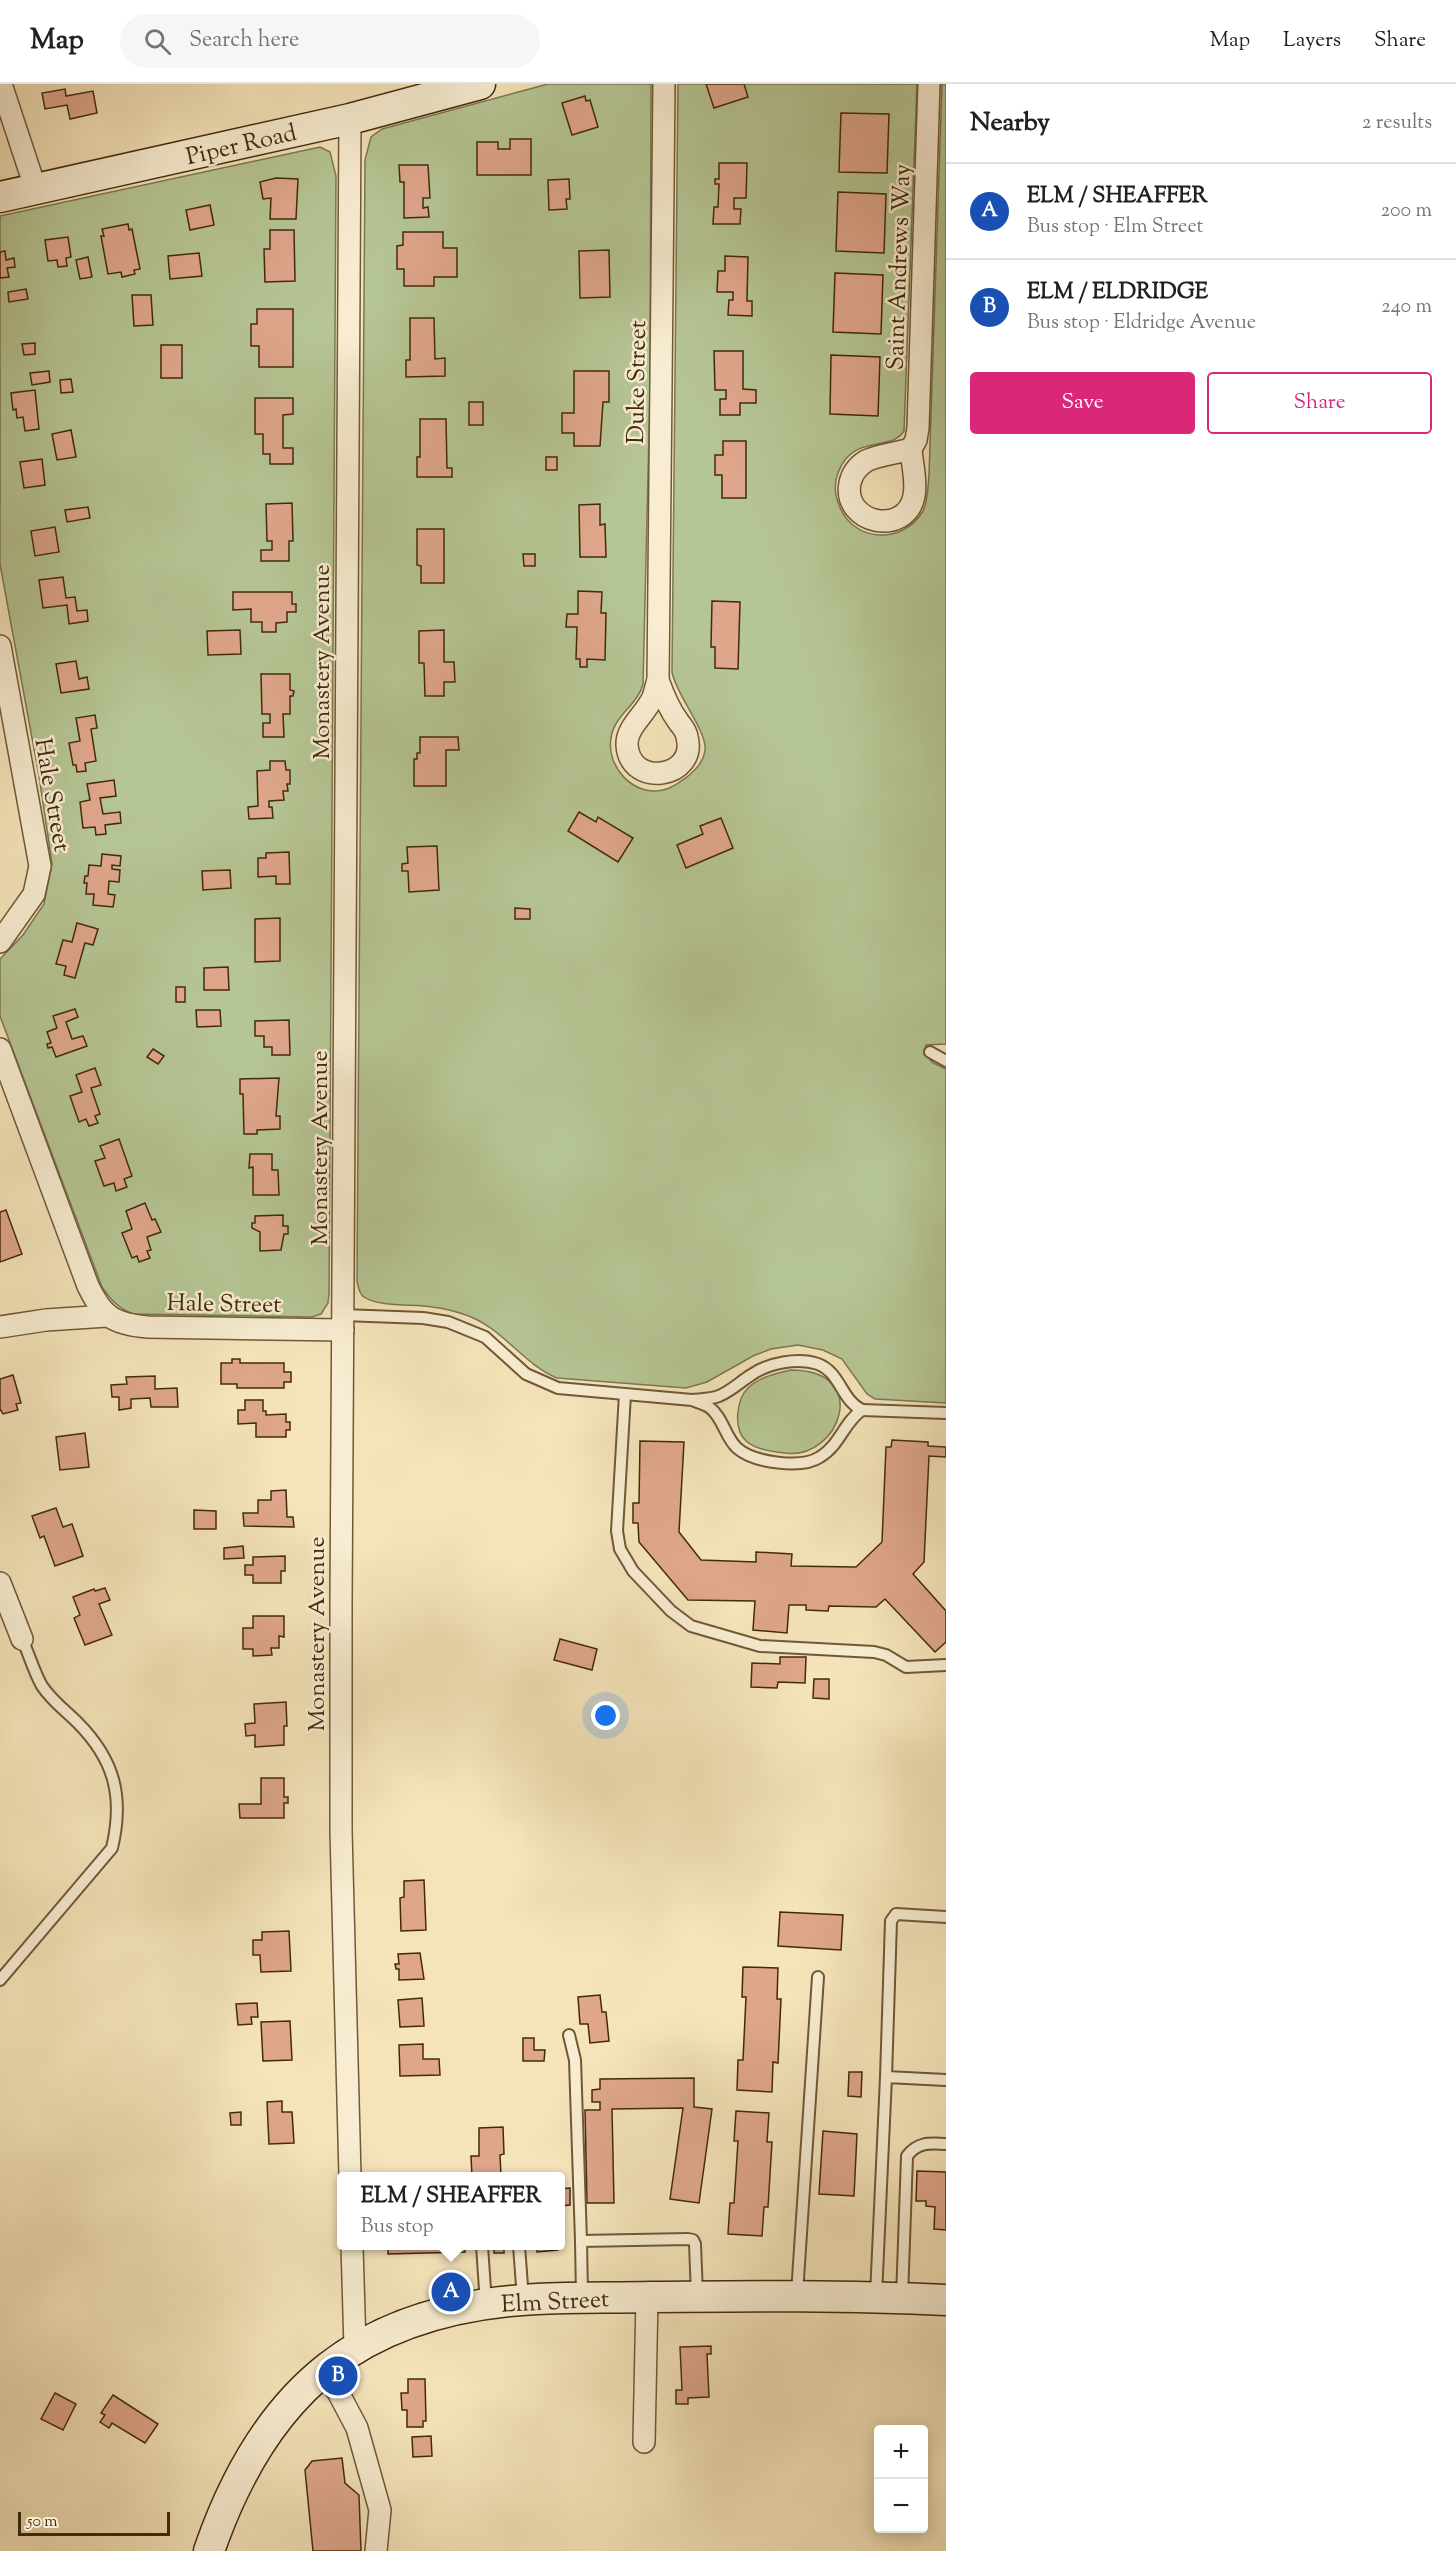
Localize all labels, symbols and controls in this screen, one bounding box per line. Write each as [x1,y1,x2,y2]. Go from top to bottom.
search box [120,14,540,68]
text: Map [30,21,84,61]
icon: search [141,25,174,58]
text: Search here [189,25,299,57]
text: Map [1210,26,1250,56]
text: Layers [1283,26,1341,56]
text: Share [1374,26,1426,56]
text: Nearby [970,105,1050,142]
text: 2 results [1362,109,1432,138]
street label: Piper Road [183,117,300,175]
street label: Saint Andrews Way [879,163,921,371]
text: ELM / SHEAFFER [1027,181,1207,213]
text: A [981,197,998,226]
text: 200 m [1381,197,1432,226]
text: Bus stop · Elm Street [1027,213,1203,242]
text: ELM / ELDRIDGE [1027,277,1208,309]
text: B [983,293,996,322]
text: 240 m [1381,293,1432,322]
text: Bus stop · Eldridge Avenue [1027,309,1256,338]
street label: Duke Street [620,320,656,444]
button: Save [970,372,1195,434]
button: Share [1207,372,1432,434]
street label: Monastery Avenue [306,564,340,760]
street label: Hale Street [24,736,78,855]
street label: Monastery Avenue [304,1050,338,1246]
street label: Hale Street [166,1287,282,1323]
street label: Monastery Avenue [301,1536,335,1732]
your location [591,1701,620,1730]
popup [337,2172,565,2250]
text: ELM / SHEAFFER [361,2181,541,2213]
text: Bus stop [361,2213,434,2242]
pin: A [432,2270,470,2314]
street label: Elm Street [500,2283,610,2323]
pin: B [318,2354,358,2398]
map controls [874,2425,928,2533]
button: + [874,2425,928,2479]
button: − [874,2479,928,2533]
scale bar [18,2509,170,2536]
text: 50 m [27,2511,58,2534]

